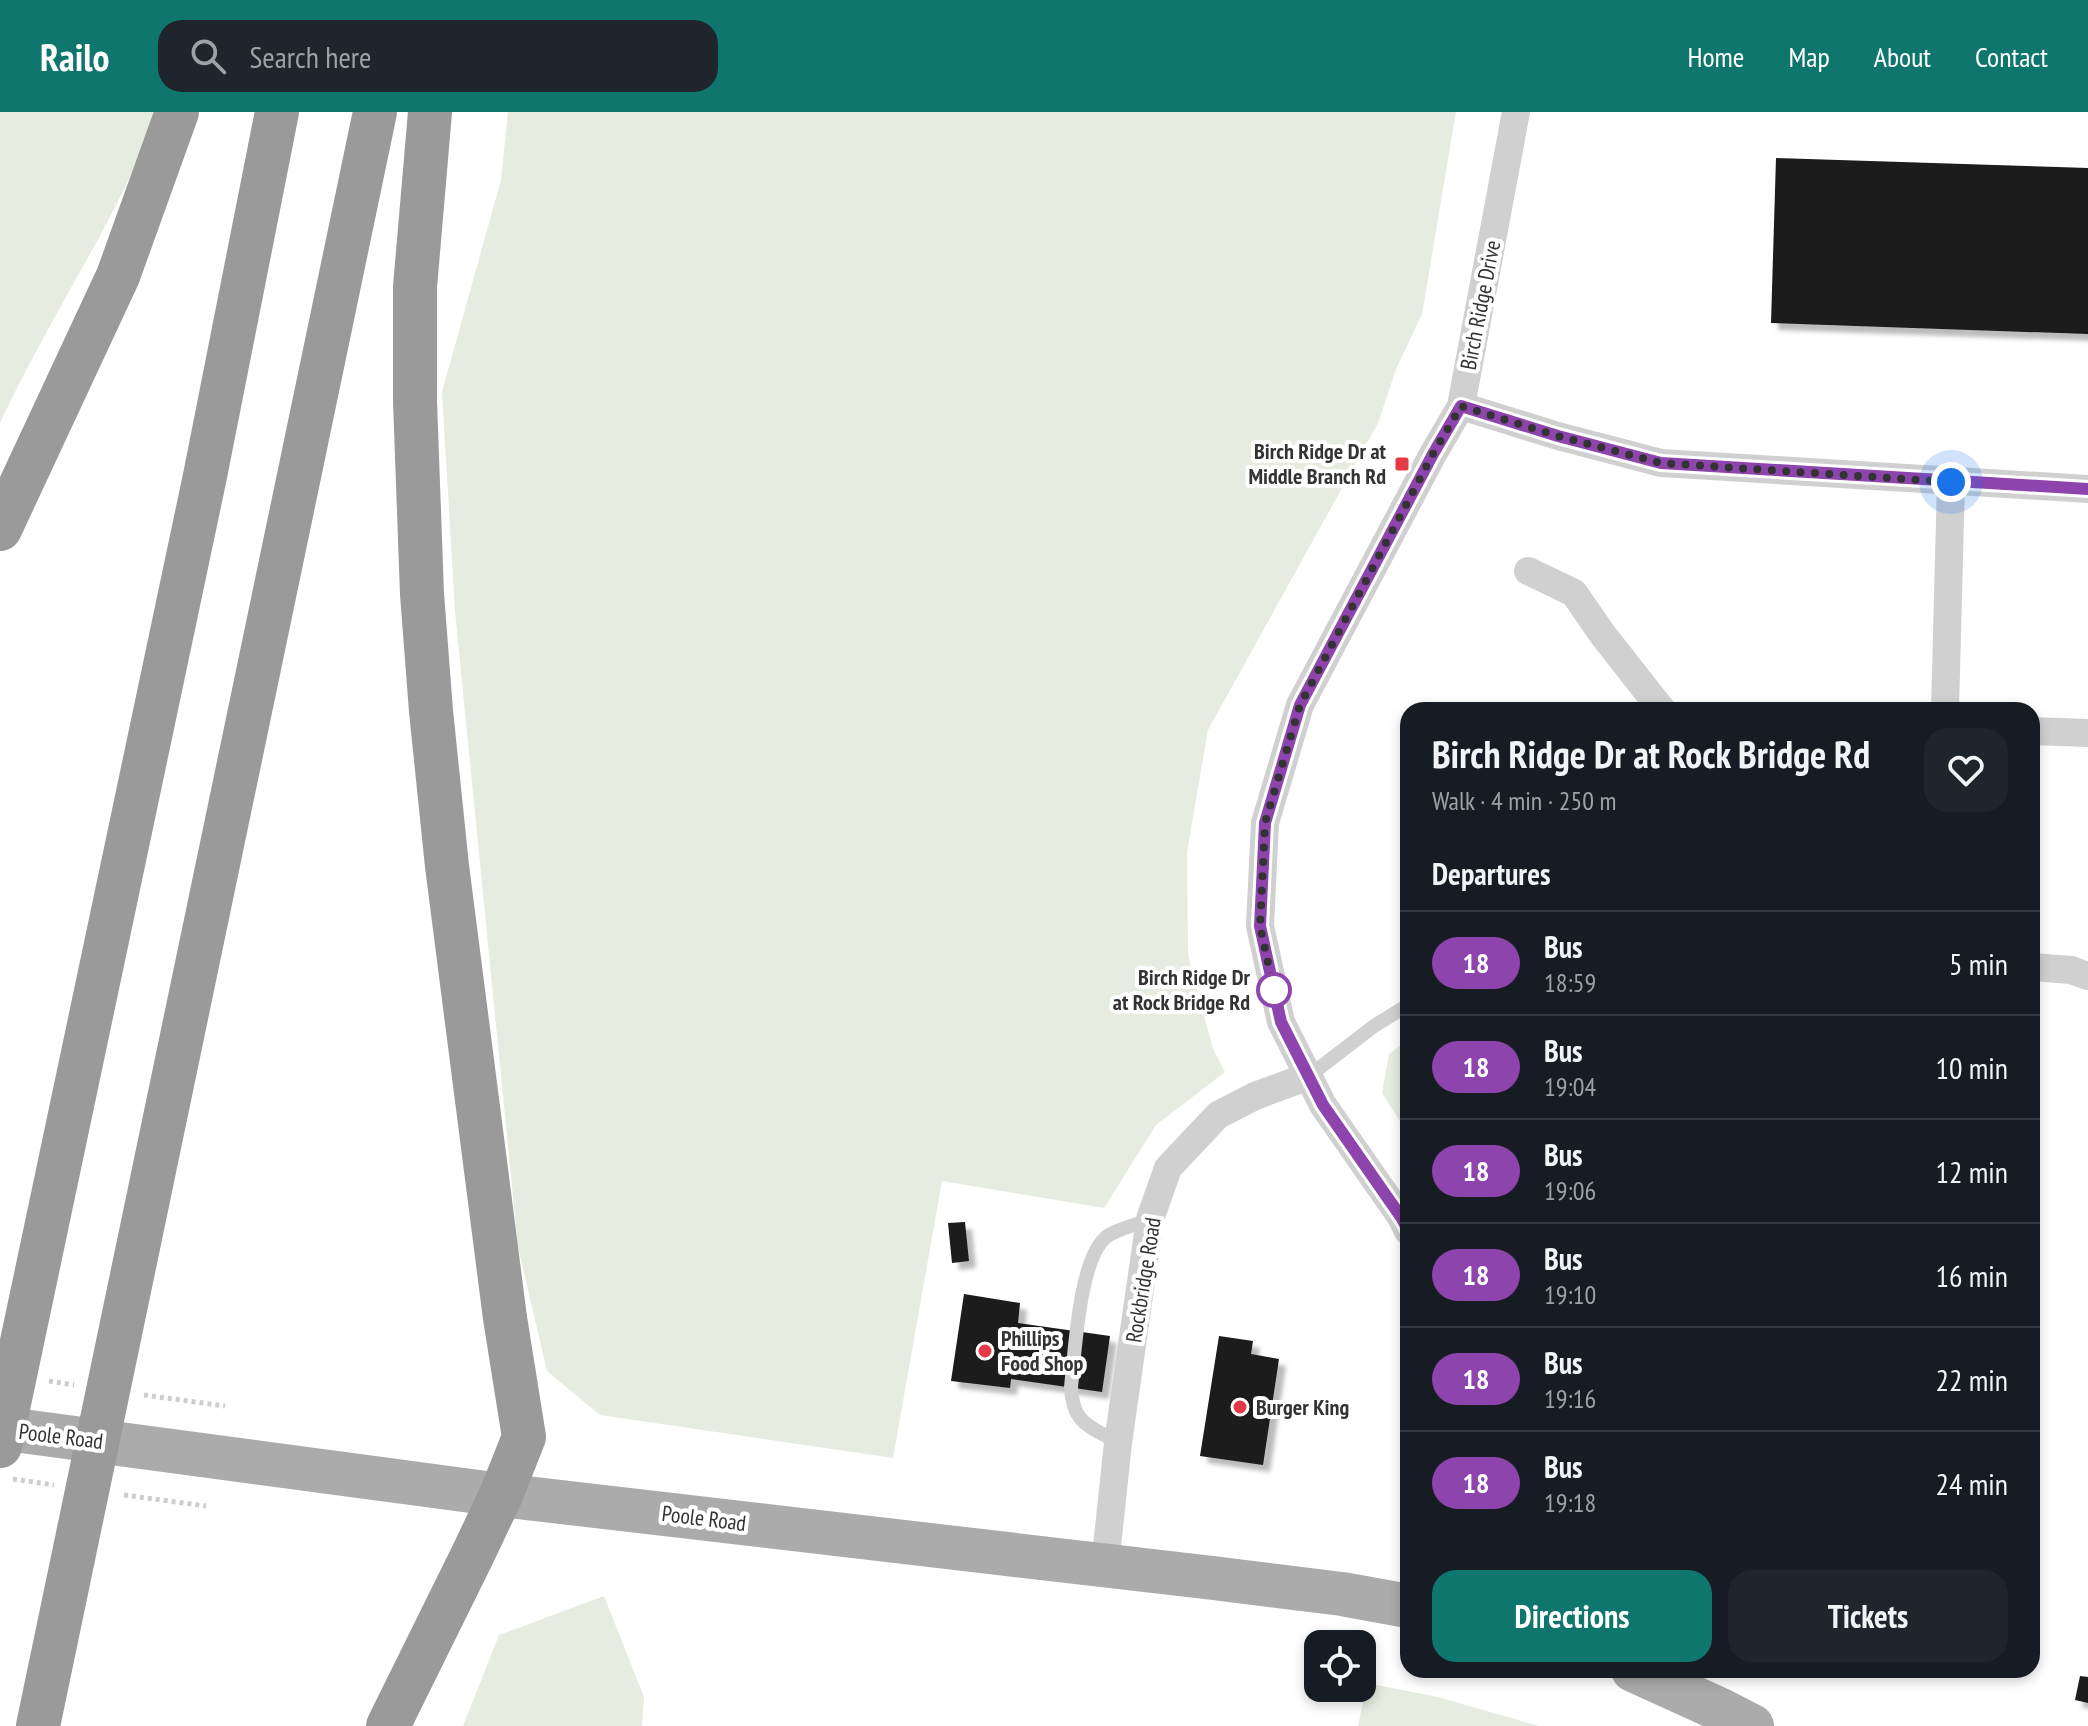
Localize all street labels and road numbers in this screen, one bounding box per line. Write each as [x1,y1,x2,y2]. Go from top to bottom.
street label: Birch Ridge Drive [1454,238,1506,372]
street label: Rockbridge Road [1119,1215,1167,1345]
street label: Poole Road [17,1417,105,1455]
street label: Poole Road [660,1499,748,1537]

